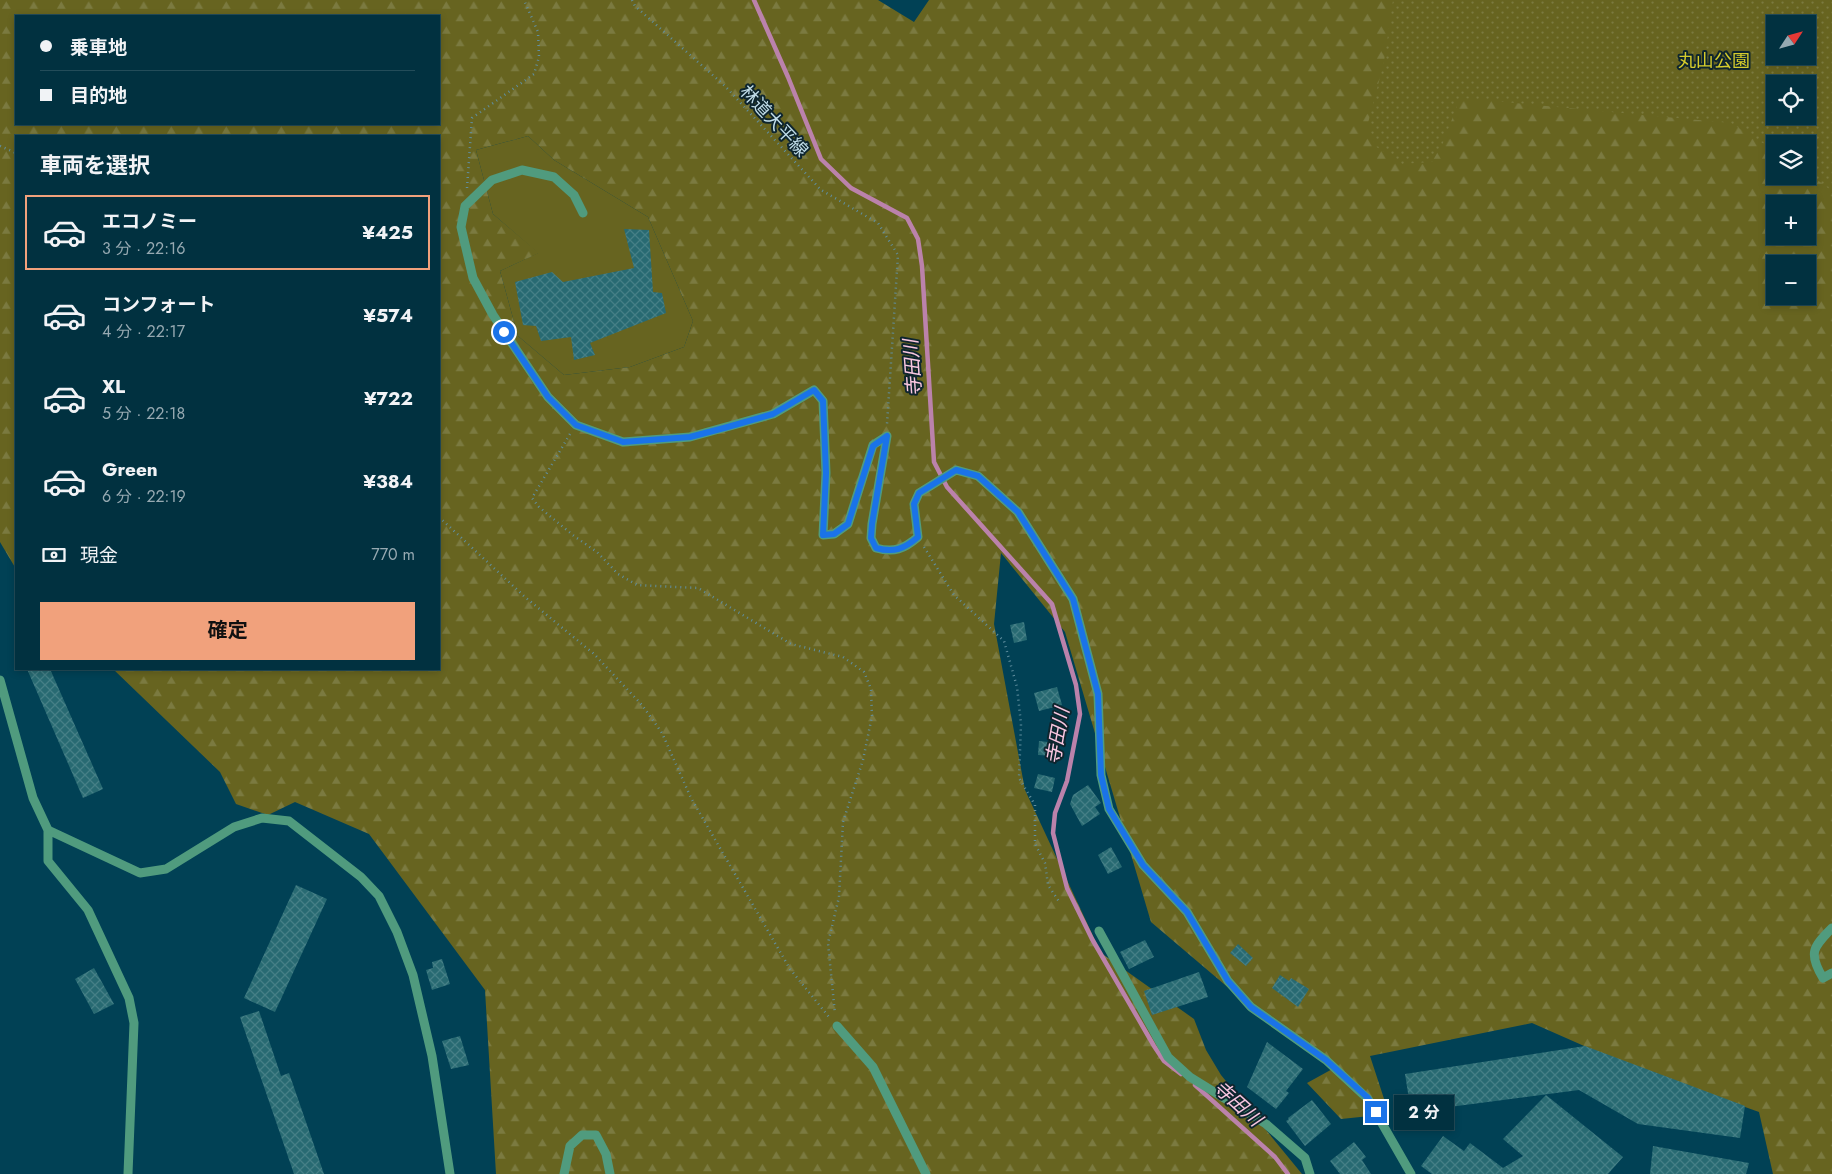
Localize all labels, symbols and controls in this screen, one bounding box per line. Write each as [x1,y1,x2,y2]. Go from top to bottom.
north arrow [1766,15,1816,65]
map controls [1766,15,1816,305]
text: 乗車地 [70,34,127,61]
park label: 丸山公園 [1678,48,1750,74]
button: locate [1766,75,1816,125]
street label: 林道大平線 [734,79,814,163]
text: 目的地 [70,82,127,109]
button: layers [1766,135,1816,185]
text: 車両を選択 [40,149,150,181]
button: + [1766,195,1816,245]
text: エコノミー [102,208,197,235]
icon: car [42,210,87,255]
text: ¥425 [362,219,413,246]
text: 3 分 · 22:16 [102,237,185,260]
button: − [1766,255,1816,305]
text: コンフォート [102,291,215,318]
icon: car [42,293,87,338]
text: ¥574 [363,302,413,329]
text: 4 分 · 22:17 [102,320,185,343]
route start [493,321,515,343]
water label: 寺田川 [897,337,928,397]
text: XL [102,373,125,400]
icon: car [42,376,87,421]
text: ¥722 [364,385,413,412]
text: 5 分 · 22:18 [102,402,185,425]
text: Green [102,456,158,483]
icon: car [42,459,87,504]
text: ¥384 [363,468,413,495]
text: 6 分 · 22:19 [102,485,186,508]
icon: cash [40,541,68,569]
text: 現金 [80,542,118,569]
text: 770 m [371,543,415,566]
button: 確定 [40,602,415,660]
water label: 寺田川 [1039,704,1076,767]
water label: 寺田川 [1207,1074,1269,1134]
callout: 2 分 [1394,1094,1454,1130]
route end [1365,1101,1387,1123]
text: 2 分 [1408,1101,1440,1124]

